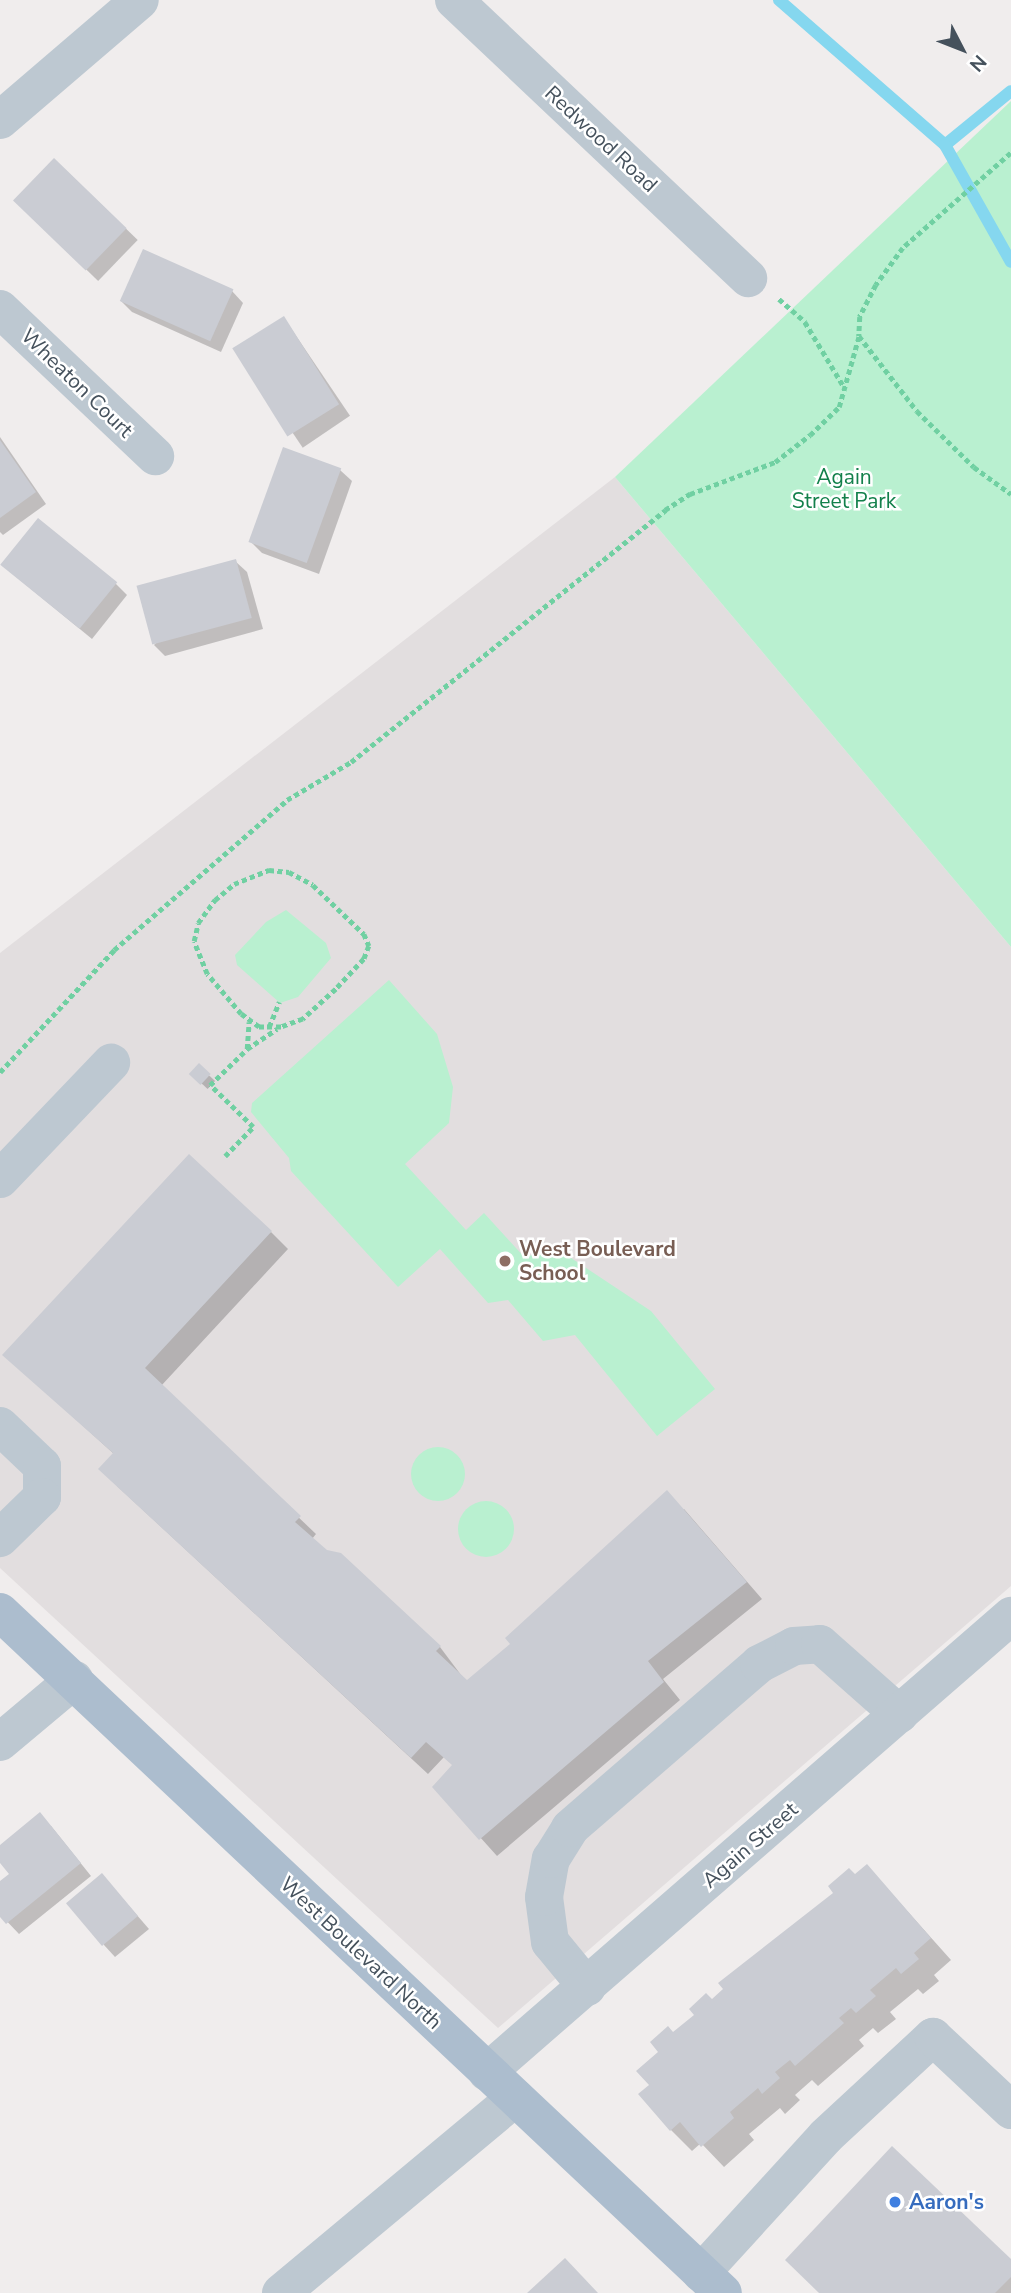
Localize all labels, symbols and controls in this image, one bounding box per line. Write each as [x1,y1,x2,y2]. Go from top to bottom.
north arrow [927,14,997,84]
text: N [963,49,992,77]
street label: Redwood Road [540,80,662,198]
street label: Wheaton Court [16,323,138,443]
park label: Again Street Park [792,464,896,514]
place label: West Boulevard School [519,1236,676,1286]
marker: West Boulevard School [497,1253,513,1269]
street label: Again Street [697,1797,803,1893]
street label: West Boulevard North [275,1872,447,2034]
place label: Aaron's [909,2189,984,2215]
marker: Aaron's [887,2194,903,2210]

